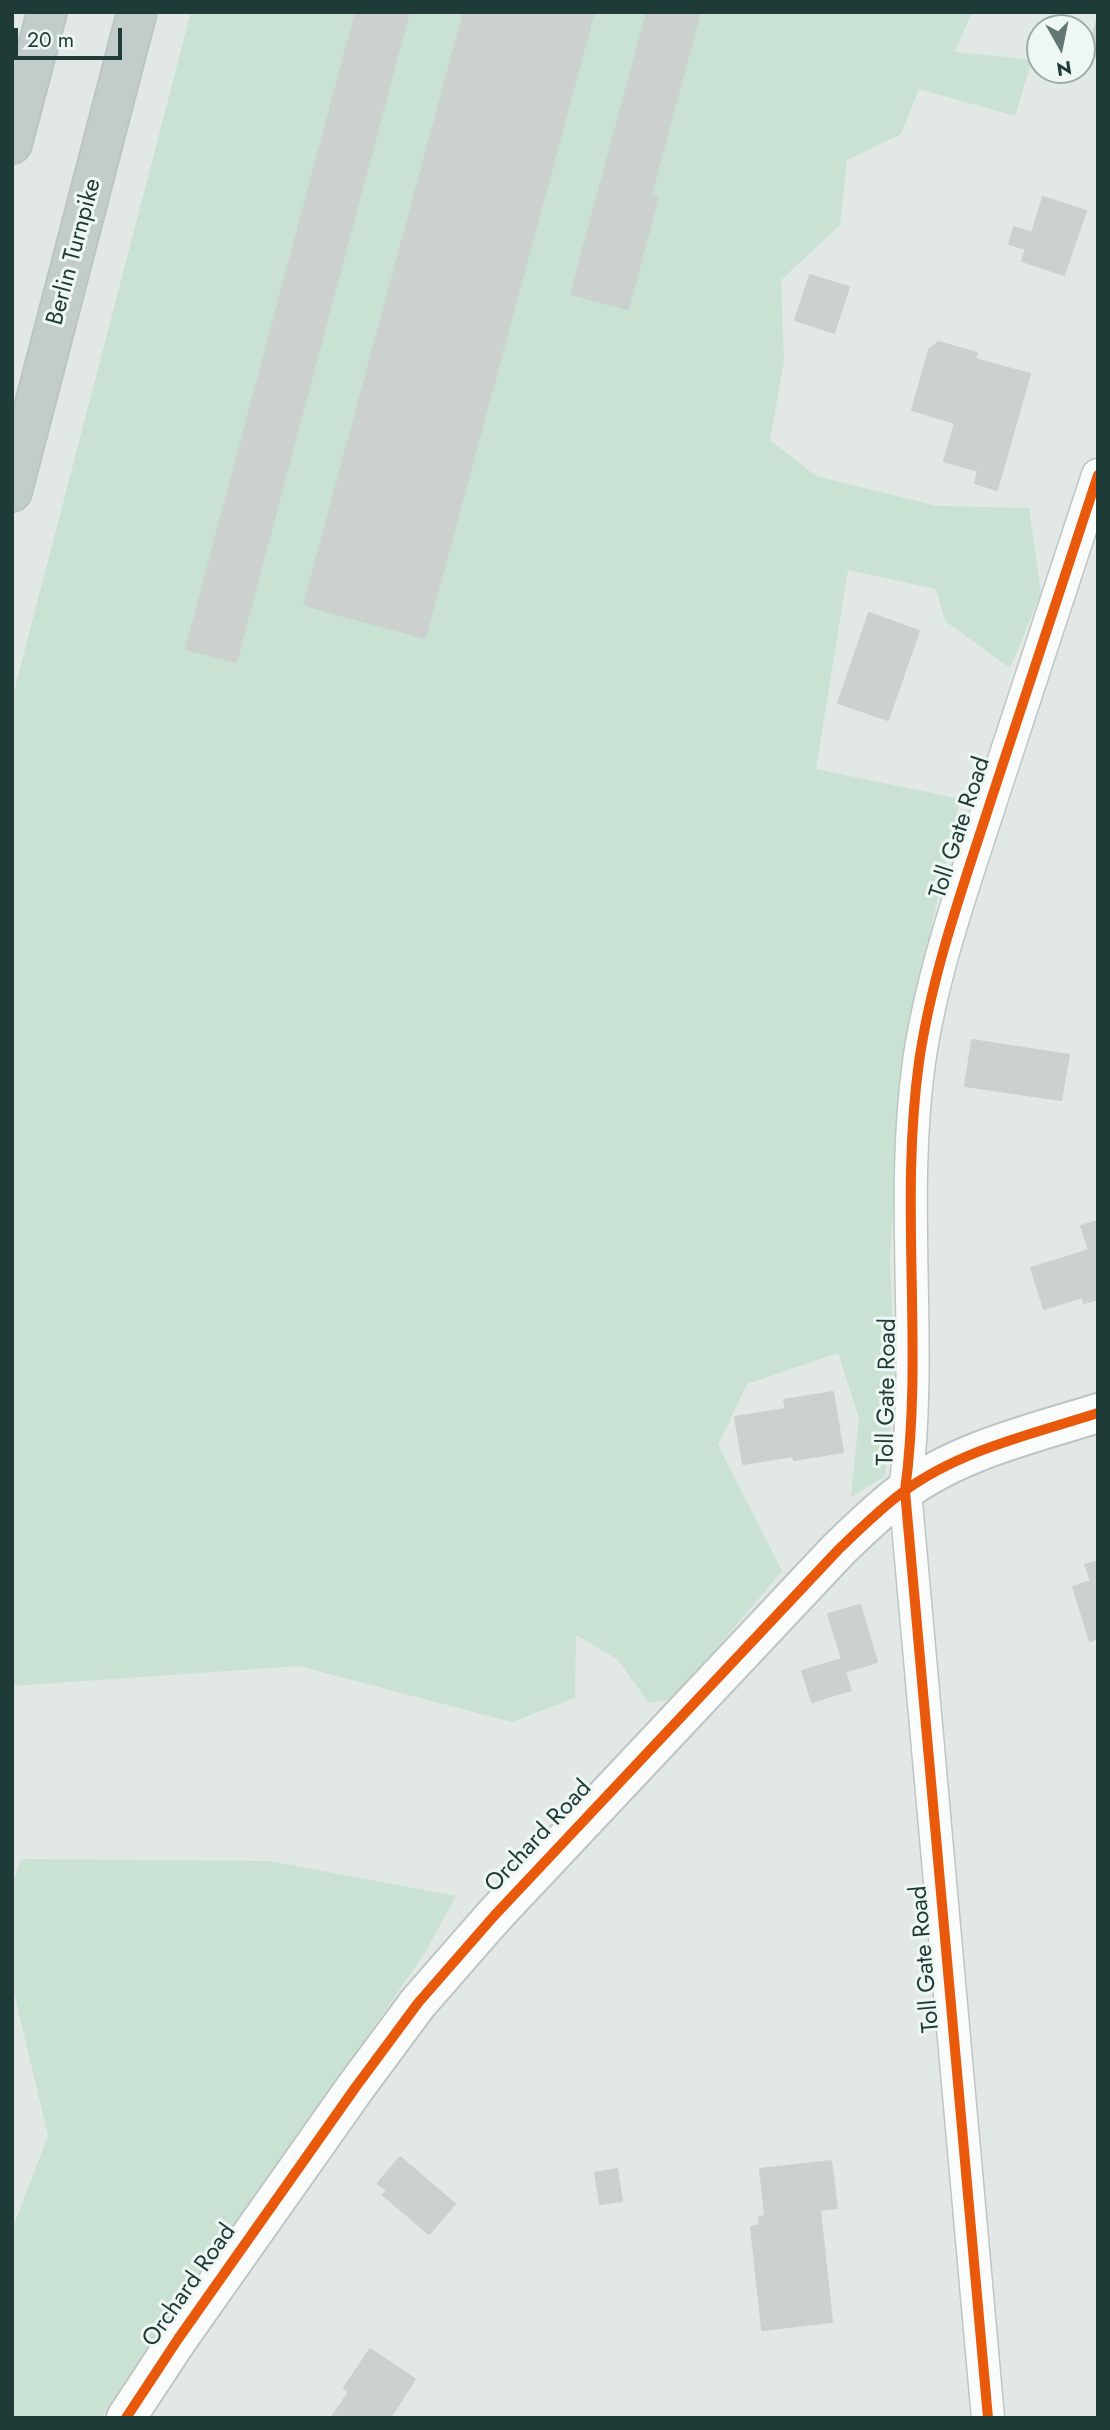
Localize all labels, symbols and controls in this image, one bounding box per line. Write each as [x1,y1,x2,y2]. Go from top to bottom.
scale bar [18,14,126,58]
north arrow [1026,14,1096,84]
text: 20 m [27,25,74,55]
text: N [1054,54,1074,83]
street label: Berlin Turnpike [42,175,108,329]
street label: Toll Gate Road [925,753,997,903]
street label: Toll Gate Road [872,1318,904,1466]
street label: Orchard Road [480,1775,598,1899]
street label: Toll Gate Road [905,1884,947,2034]
street label: Orchard Road [137,2219,243,2353]

